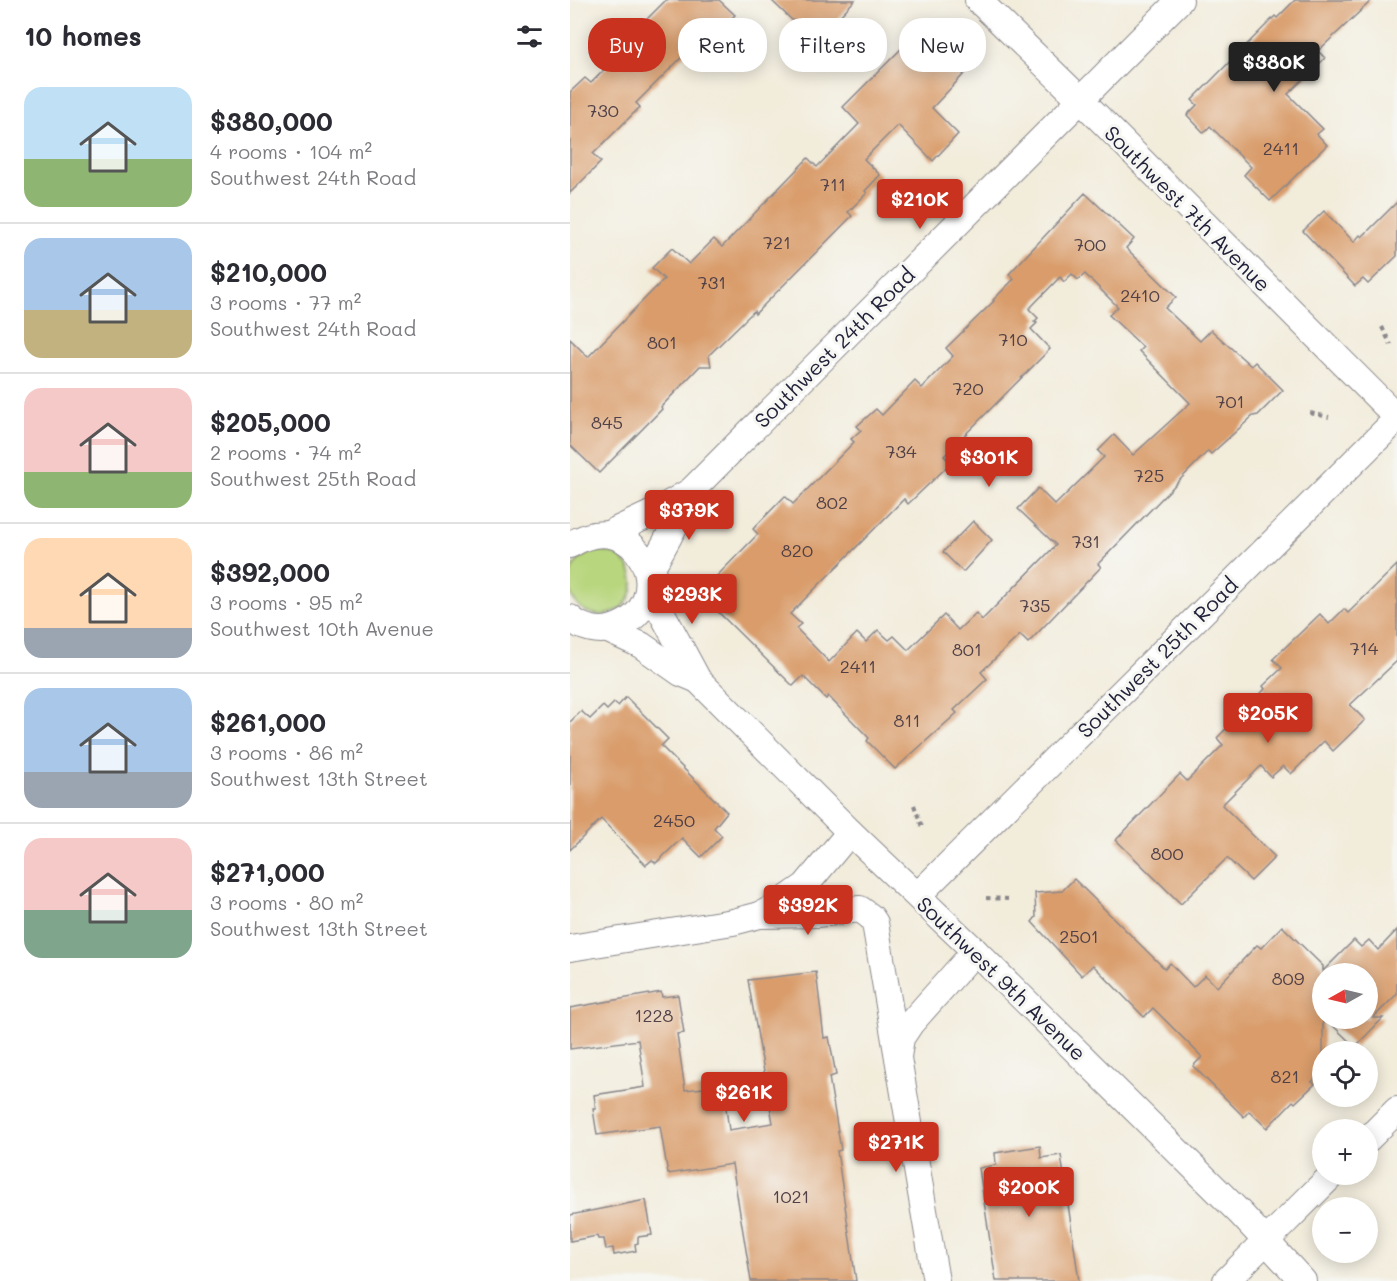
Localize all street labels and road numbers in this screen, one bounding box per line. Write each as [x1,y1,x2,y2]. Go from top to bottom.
street label: Southwest 7th Avenue [1099,119,1277,297]
street label: Southwest 24th Road [748,261,920,433]
street label: Southwest 25th Road [1071,571,1243,743]
street label: Southwest 9th Avenue [912,890,1092,1066]

